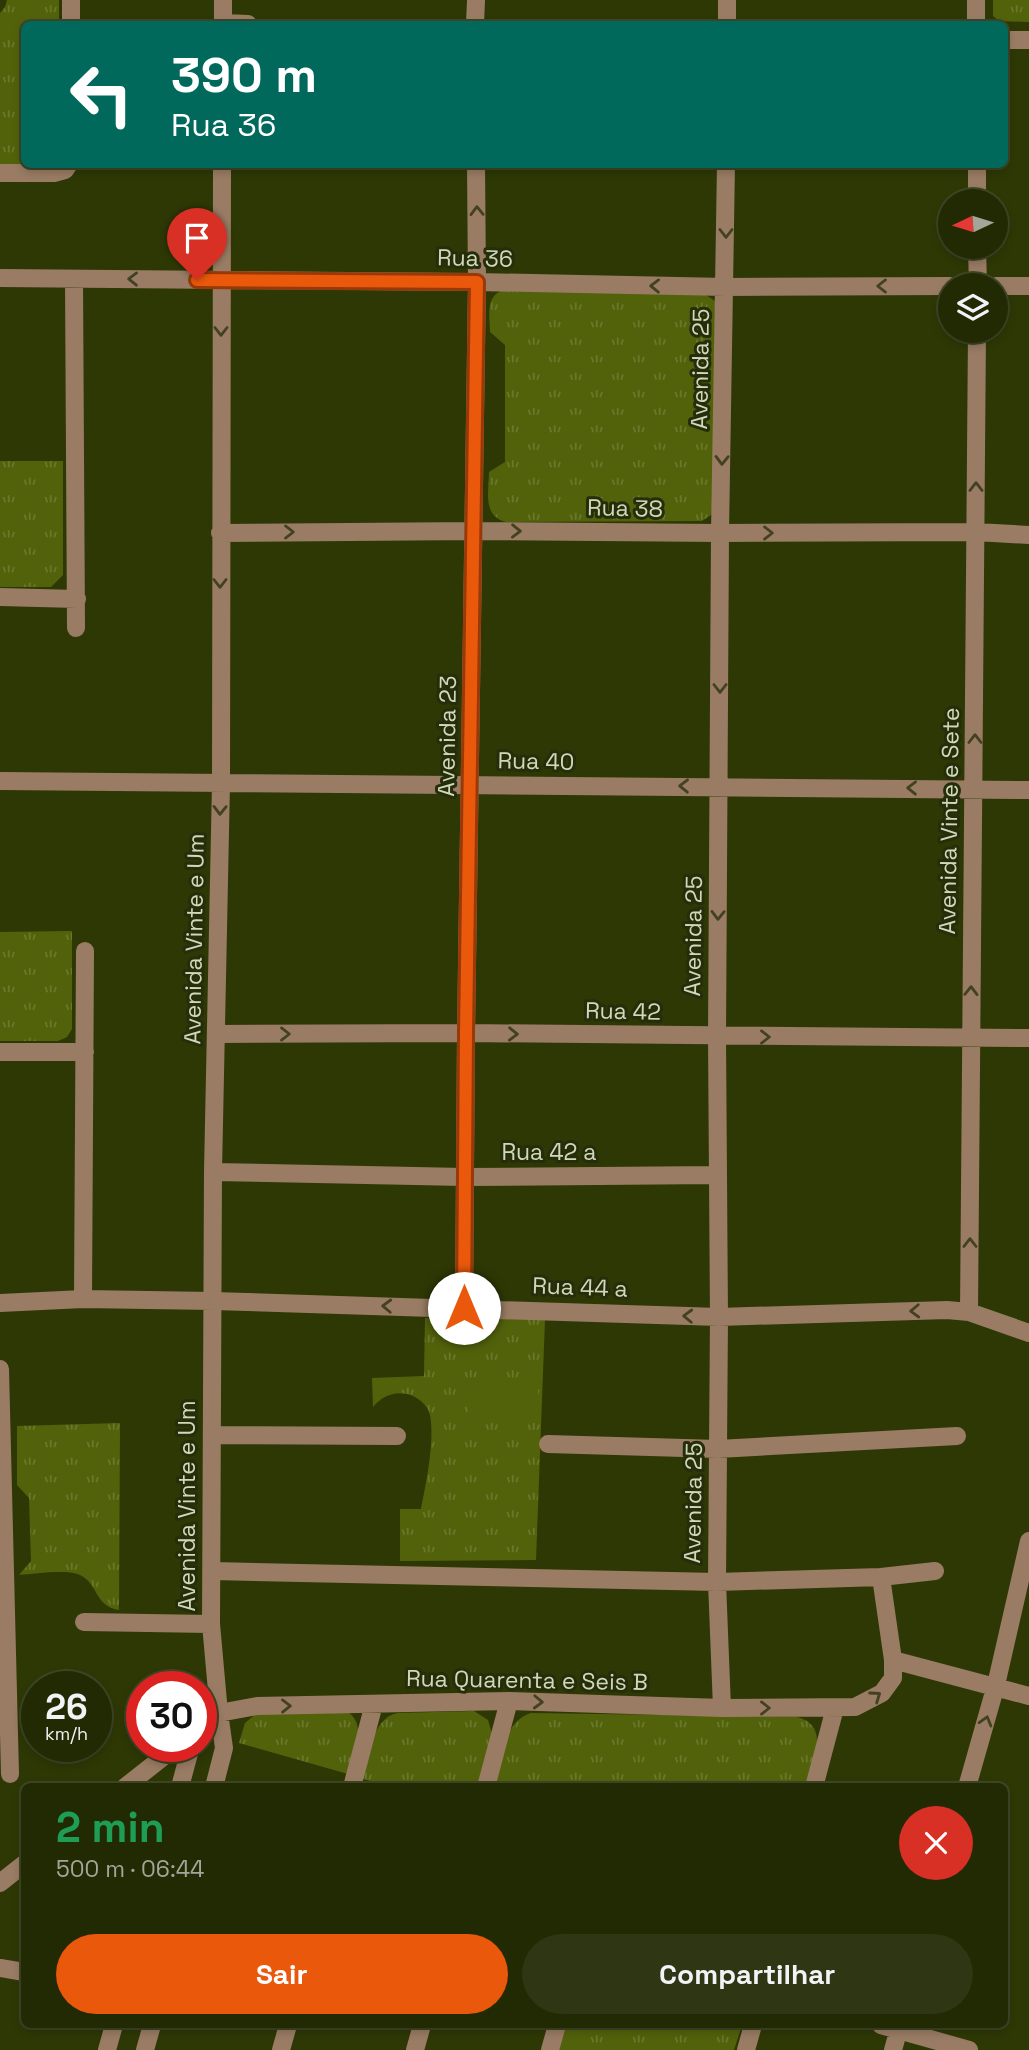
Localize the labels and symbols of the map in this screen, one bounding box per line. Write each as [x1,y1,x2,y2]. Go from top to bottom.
north arrow [938,189,1008,259]
one-way arrow [469,205,485,216]
pin [167,208,227,280]
one-way arrow [718,228,734,238]
street label: Rua 36 [437,242,513,274]
one-way arrow [127,272,138,287]
one-way arrow [649,278,660,293]
one-way arrow [876,278,887,294]
street label: Avenida 25 [684,308,716,430]
one-way arrow [213,326,229,336]
one-way arrow [714,455,730,466]
one-way arrow [968,482,984,492]
street label: Rua 38 [587,492,663,524]
one-way arrow [511,523,522,539]
one-way arrow [284,524,294,540]
one-way arrow [763,525,774,541]
one-way arrow [212,578,228,588]
street label: Avenida 23 [431,675,463,797]
one-way arrow [712,683,728,693]
street label: Avenida Vinte e Sete [932,707,966,935]
one-way arrow [967,734,982,745]
street label: Rua 40 [497,745,575,777]
one-way arrow [679,778,689,794]
one-way arrow [906,781,917,796]
one-way arrow [212,805,228,816]
street label: Avenida Vinte e Um [177,833,211,1045]
street label: Avenida 25 [677,875,709,997]
one-way arrow [710,910,726,921]
one-way arrow [963,986,979,996]
street label: Rua 42 [585,995,661,1027]
one-way arrow [281,1026,291,1042]
one-way arrow [508,1026,519,1042]
one-way arrow [760,1029,771,1045]
street label: Rua 42 a [501,1137,597,1167]
one-way arrow [962,1238,978,1248]
street label: Rua 44 a [532,1270,628,1304]
position arrow [427,1271,501,1345]
one-way arrow [381,1298,392,1313]
one-way arrow [910,1303,920,1319]
one-way arrow [682,1308,693,1323]
street label: Avenida Vinte e Um [172,1401,202,1611]
street label: Avenida 25 [677,1442,709,1564]
street label: Rua Quarenta e Seis B [406,1663,648,1697]
speed limit sign: 30 [126,1671,217,1762]
one-way arrow [868,1692,881,1704]
one-way arrow [533,1694,544,1709]
one-way arrow [281,1698,292,1713]
one-way arrow [761,1700,771,1716]
one-way arrow [977,1715,992,1727]

